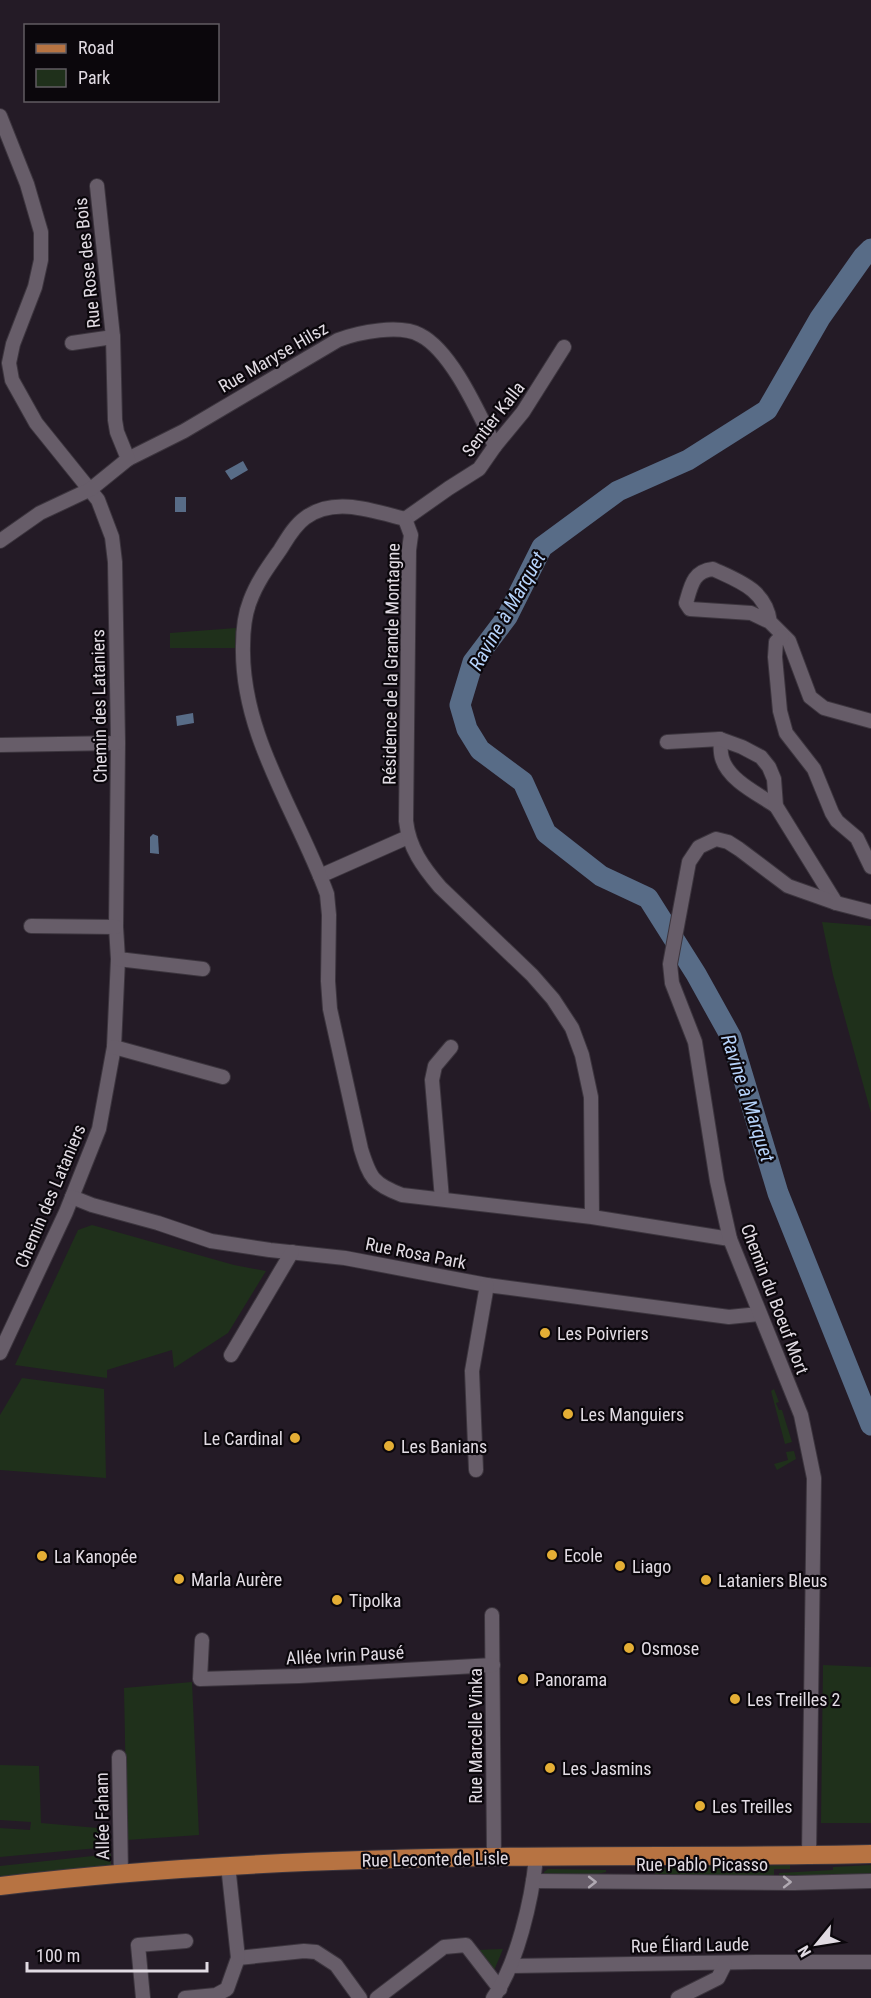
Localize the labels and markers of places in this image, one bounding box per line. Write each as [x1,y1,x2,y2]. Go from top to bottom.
place label: Les Poivriers [557,1323,649,1344]
marker: Les Poivriers [538,1326,552,1340]
place label: Les Manguiers [580,1404,684,1425]
marker: Les Manguiers [561,1407,575,1421]
place label: Le Cardinal [203,1428,283,1449]
marker: Le Cardinal [288,1431,302,1445]
place label: Les Banians [401,1436,487,1457]
marker: Les Banians [382,1439,396,1453]
place label: Ecole [564,1545,603,1566]
place label: La Kanopée [54,1546,137,1567]
marker: Ecole [545,1548,559,1562]
marker: La Kanopée [35,1549,49,1563]
place label: Liago [632,1556,671,1577]
marker: Liago [613,1559,627,1573]
place label: Marla Aurère [191,1569,282,1590]
place label: Lataniers Bleus [718,1570,828,1591]
marker: Marla Aurère [172,1572,186,1586]
marker: Lataniers Bleus [699,1573,713,1587]
place label: Tipolka [349,1590,401,1611]
marker: Tipolka [330,1593,344,1607]
place label: Osmose [641,1638,699,1659]
marker: Osmose [622,1641,636,1655]
place label: Panorama [535,1669,607,1690]
marker: Panorama [516,1672,530,1686]
place label: Les Treilles 2 [747,1689,841,1710]
marker: Les Treilles 2 [728,1692,742,1706]
place label: Les Jasmins [562,1758,651,1779]
marker: Les Jasmins [543,1761,557,1775]
place label: Les Treilles [712,1796,793,1817]
marker: Les Treilles [693,1799,707,1813]

